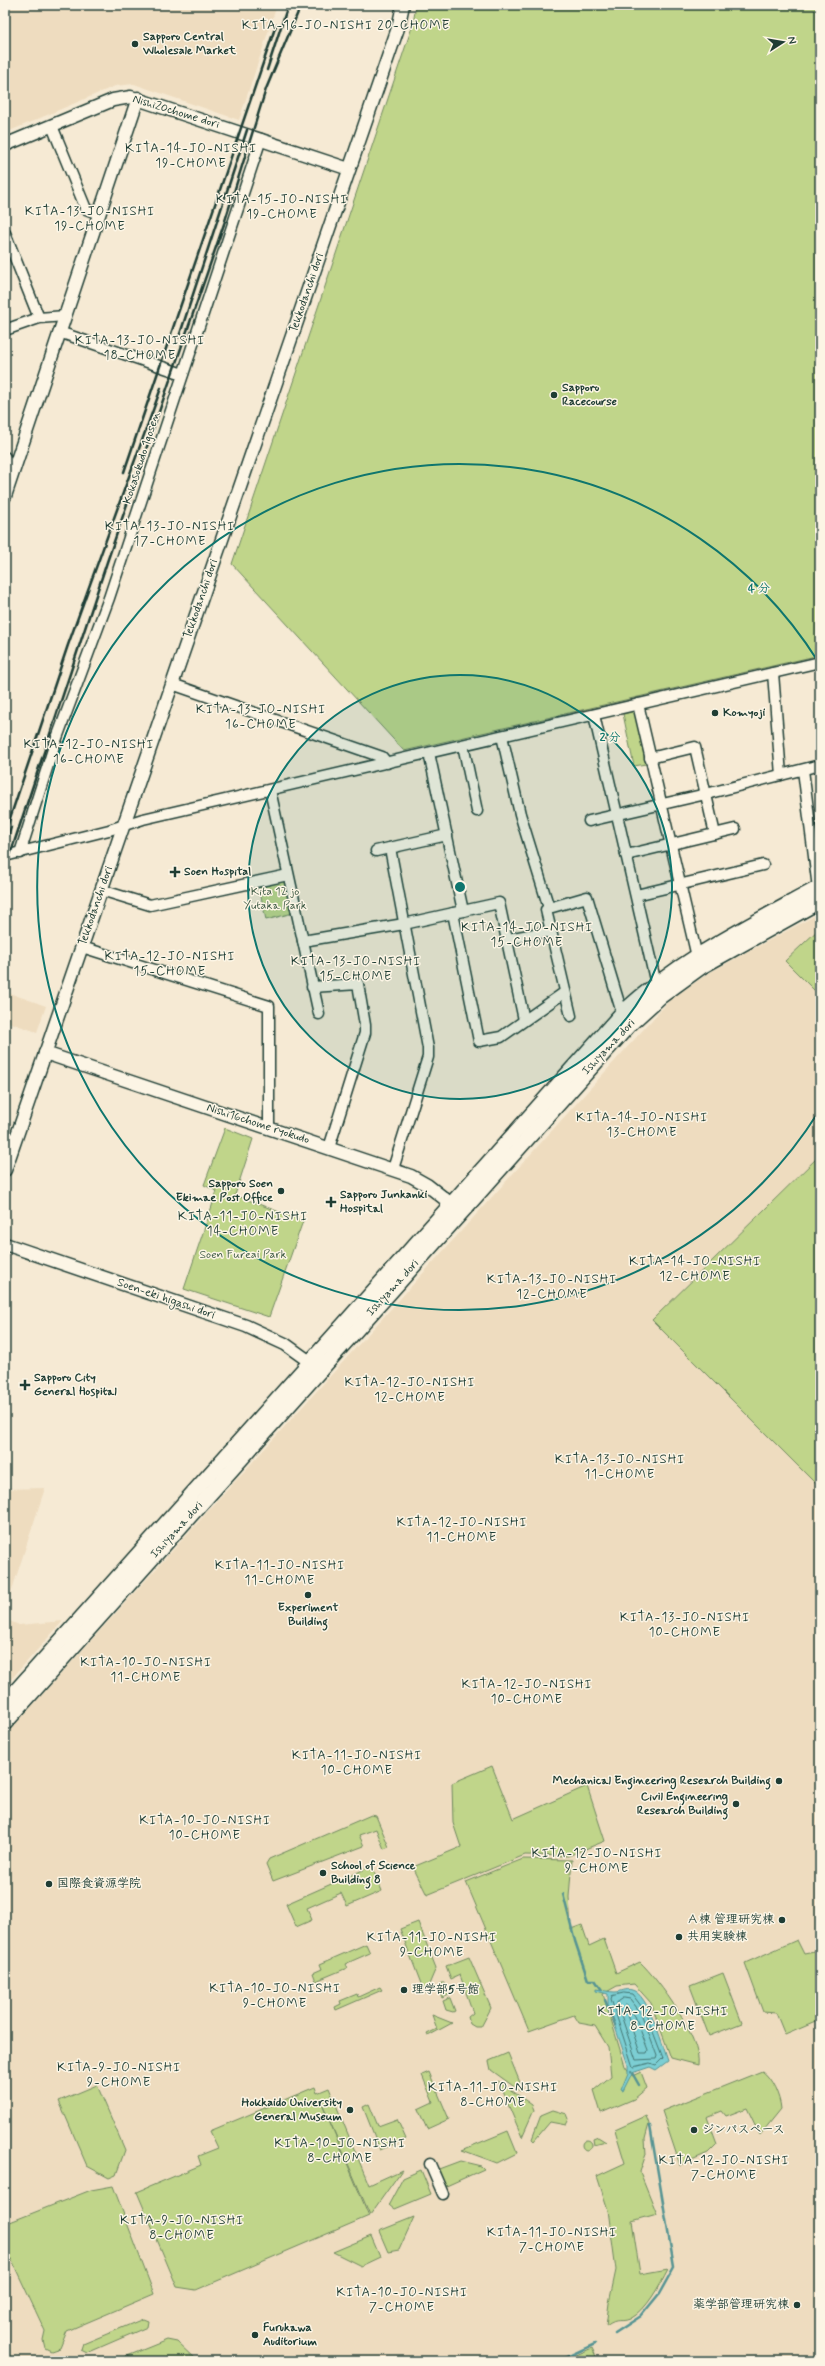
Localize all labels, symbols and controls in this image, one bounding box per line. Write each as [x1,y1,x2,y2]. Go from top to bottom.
district label: KITA-16-JO-NISHI 20-CHOME [242,17,450,34]
north arrow [763,22,803,62]
place label: Sapporo Central Wholesale Market [142,29,237,59]
text: N [784,35,799,45]
marker: Sapporo Central Wholesale Market [130,39,140,49]
street label: Nishi20chome dori [130,91,222,133]
district label: KITA-14-JO-NISHI 19-CHOME [125,140,257,172]
district label: KITA-15-JO-NISHI 19-CHOME [216,191,348,223]
district label: KITA-13-JO-NISHI 19-CHOME [25,203,155,235]
street label: Tekkodanchi dori [286,251,328,335]
district label: KITA-13-JO-NISHI 18-CHOME [75,332,205,364]
place label: Sapporo Racecourse [562,380,618,410]
marker: Sapporo Racecourse [549,390,559,400]
street label: Kokasokudo 1gosen [119,409,165,506]
district label: KITA-13-JO-NISHI 17-CHOME [105,518,235,550]
street label: Tekkodanchi dori [180,557,222,641]
text: 4 分 [748,581,770,597]
district label: KITA-13-JO-NISHI 16-CHOME [196,701,326,733]
place label: Komyoji [723,705,766,721]
marker: Komyoji [710,708,720,718]
text: 2 分 [599,730,621,746]
district label: KITA-12-JO-NISHI 16-CHOME [24,736,154,768]
street label: Tekkodanchi dori [75,864,117,948]
place label: Soen Hospital [184,864,251,880]
marker: Soen Hospital [169,866,181,878]
centre of rings [453,880,467,894]
park label: Kita 12 jo Yutaka Park [243,884,307,914]
district label: KITA-14-JO-NISHI 15-CHOME [461,919,593,951]
district label: KITA-12-JO-NISHI 15-CHOME [105,948,235,980]
district label: KITA-13-JO-NISHI 15-CHOME [291,953,421,985]
street label: Ishiyama dori [579,1015,639,1079]
street label: Nishi16chome ryokudo [204,1100,312,1148]
district label: KITA-14-JO-NISHI 13-CHOME [576,1109,708,1141]
place label: Sapporo Soen Ekimae Post Office [176,1176,273,1206]
marker: Sapporo Soen Ekimae Post Office [276,1186,286,1196]
place label: Sapporo Junkanki Hospital [340,1187,427,1217]
marker: Sapporo Junkanki Hospital [325,1196,337,1208]
district label: KITA-11-JO-NISHI 14-CHOME [178,1208,308,1240]
park label: Soen Fureai Park [199,1247,287,1263]
district label: KITA-14-JO-NISHI 12-CHOME [629,1253,761,1285]
street label: Ishiyama dori [363,1256,423,1320]
district label: KITA-13-JO-NISHI 12-CHOME [487,1271,617,1303]
street label: Soen-eki higashi dori [115,1275,217,1323]
place label: Sapporo City General Hospital [34,1370,117,1400]
district label: KITA-12-JO-NISHI 12-CHOME [345,1374,475,1406]
marker: Sapporo City General Hospital [19,1379,31,1391]
district label: KITA-13-JO-NISHI 11-CHOME [555,1451,685,1483]
street label: Ishiyama dori [147,1498,207,1562]
district label: KITA-12-JO-NISHI 11-CHOME [397,1514,527,1546]
district label: KITA-11-JO-NISHI 11-CHOME [215,1557,345,1589]
marker: Experiment Building [303,1590,313,1600]
place label: Experiment Building [278,1600,339,1631]
district label: KITA-13-JO-NISHI 10-CHOME [620,1609,750,1641]
district label: KITA-10-JO-NISHI 11-CHOME [80,1654,212,1686]
district label: KITA-12-JO-NISHI 10-CHOME [462,1676,592,1708]
district label: KITA-11-JO-NISHI 10-CHOME [292,1747,422,1779]
place label: Mechanical Engineering Research Building [553,1773,771,1790]
marker: Mechanical Engineering Research Building [774,1776,784,1786]
place label: Civil Engineering Research Building [637,1789,728,1820]
marker: Civil Engineering Research Building [731,1799,741,1809]
district label: KITA-10-JO-NISHI 10-CHOME [139,1812,271,1844]
district label: KITA-12-JO-NISHI 9-CHOME [532,1845,662,1877]
place label: School of Science Building 8 [331,1858,416,1889]
marker: School of Science Building 8 [318,1868,328,1878]
place label: 国際食資源学院 [57,1876,141,1892]
marker: 国際食資源学院 [44,1879,54,1889]
place label: Ａ棟 管理研究棟 [687,1912,774,1928]
marker: Ａ棟 管理研究棟 [777,1915,787,1925]
district label: KITA-11-JO-NISHI 9-CHOME [367,1929,497,1961]
place label: 共用実験棟 [687,1929,747,1945]
marker: 共用実験棟 [674,1932,684,1942]
district label: KITA-10-JO-NISHI 9-CHOME [209,1980,341,2012]
place label: 理学部5号館 [412,1982,479,1998]
marker: 理学部5号館 [399,1985,409,1995]
district label: KITA-12-JO-NISHI 8-CHOME [598,2003,728,2035]
district label: KITA-9-JO-NISHI 9-CHOME [57,2059,181,2091]
district label: KITA-11-JO-NISHI 8-CHOME [428,2079,558,2111]
place label: Hokkaido University General Museum [242,2095,342,2125]
marker: Hokkaido University General Museum [345,2105,355,2115]
place label: ジンパスペース [702,2122,785,2138]
marker: ジンパスペース [689,2125,699,2135]
district label: KITA-10-JO-NISHI 8-CHOME [274,2135,406,2167]
district label: KITA-12-JO-NISHI 7-CHOME [659,2152,789,2184]
district label: KITA-9-JO-NISHI 8-CHOME [120,2212,244,2244]
district label: KITA-11-JO-NISHI 7-CHOME [487,2224,617,2256]
district label: KITA-10-JO-NISHI 7-CHOME [336,2284,468,2316]
place label: 薬学部管理研究棟 [693,2297,789,2313]
marker: 薬学部管理研究棟 [792,2300,802,2310]
place label: Furukawa Auditorium [263,2320,318,2350]
marker: Furukawa Auditorium [250,2330,260,2340]

